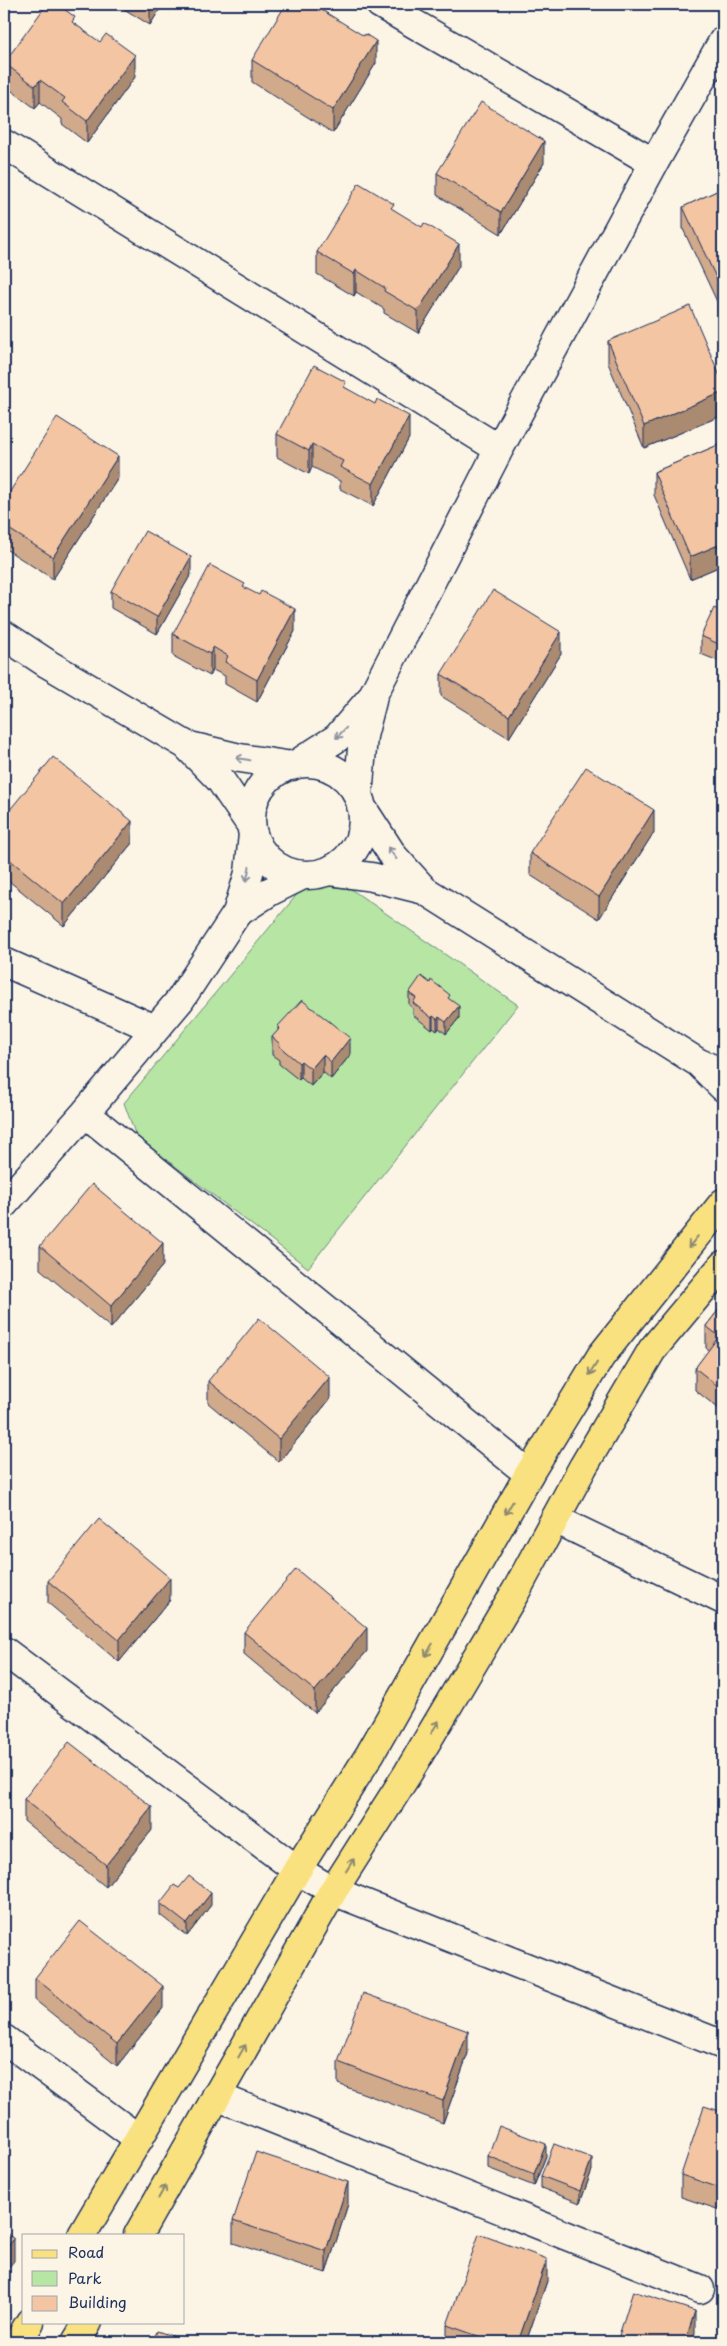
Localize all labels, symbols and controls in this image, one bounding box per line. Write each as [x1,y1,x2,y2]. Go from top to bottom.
one-way arrow [335,727,347,740]
one-way arrow [236,753,252,763]
one-way arrow [387,846,397,860]
one-way arrow [242,866,252,882]
one-way arrow [688,1235,699,1248]
one-way arrow [588,1362,598,1376]
one-way arrow [504,1501,514,1516]
one-way arrow [423,1642,433,1656]
one-way arrow [431,1720,441,1735]
one-way arrow [345,1859,355,1873]
one-way arrow [238,2044,247,2059]
one-way arrow [157,2186,167,2200]
legend [22,2234,185,2324]
text: Road [68,2240,104,2263]
text: Park [68,2266,102,2289]
text: Building [68,2290,127,2313]

